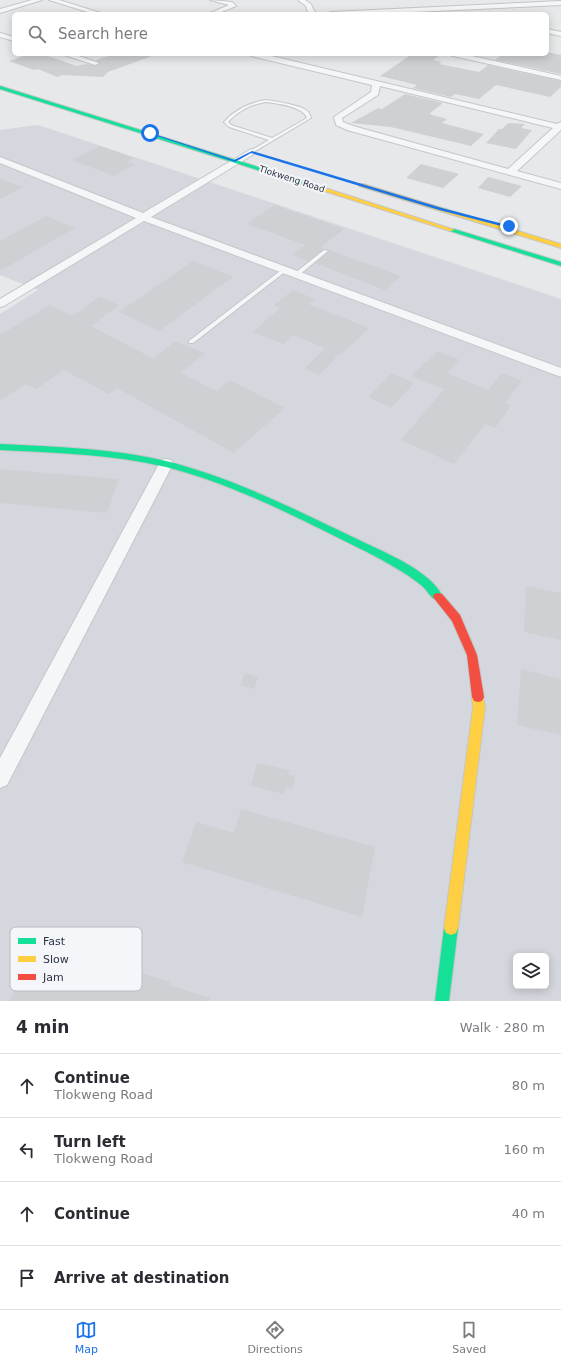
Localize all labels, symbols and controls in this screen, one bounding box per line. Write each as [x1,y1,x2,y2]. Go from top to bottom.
search box [12,12,549,56]
icon: search [26,23,48,45]
text: Search here [58,25,148,43]
route start [141,124,159,142]
street label: Tlokweng Road [257,163,326,194]
route end [500,217,518,235]
legend [10,927,142,991]
text: Fast [43,935,66,948]
text: Slow [43,953,69,966]
map controls [513,953,549,989]
button: layers [513,953,549,989]
text: Jam [42,971,64,984]
text: 4 min [16,1017,69,1037]
text: Walk · 280 m [460,1020,545,1035]
text: Continue [54,1069,130,1087]
icon: ahead [16,1075,38,1097]
text: 80 m [512,1078,545,1093]
text: Tlokweng Road [54,1087,153,1102]
text: Turn left [54,1133,126,1151]
icon: left [16,1139,38,1161]
text: 160 m [503,1142,545,1157]
text: Tlokweng Road [54,1151,153,1166]
icon: ahead [16,1203,38,1225]
text: Continue [54,1205,130,1223]
text: 40 m [512,1206,545,1221]
icon: arrive [16,1267,38,1289]
text: Arrive at destination [54,1269,229,1287]
tab: Map [75,1319,98,1356]
tab: Directions [247,1319,303,1356]
tab: Saved [452,1319,486,1356]

